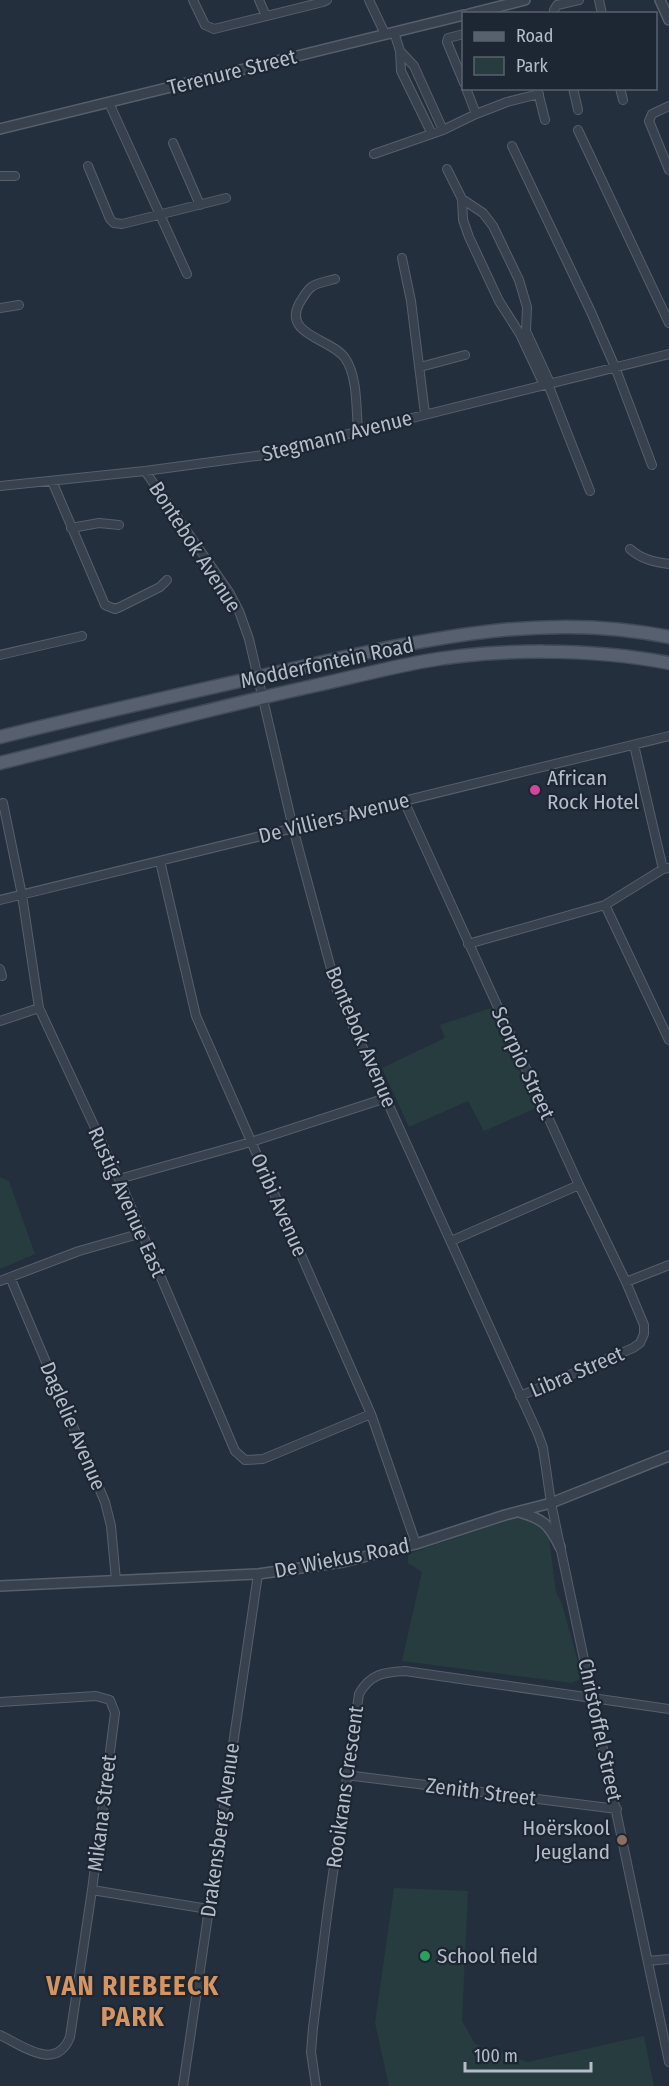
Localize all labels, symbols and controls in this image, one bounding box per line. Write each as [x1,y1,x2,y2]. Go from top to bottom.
legend [462,12,657,90]
text: Road [516,25,553,47]
street label: Terenure Street [165,43,299,101]
text: Park [516,55,549,77]
street label: Stegmann Avenue [259,405,415,467]
street label: Bontebok Avenue [143,477,247,617]
street label: Modderfontein Road [238,632,416,694]
place label: African Rock Hotel [547,765,640,815]
marker: African Rock Hotel [528,783,542,797]
street label: De Villiers Avenue [256,787,412,849]
street label: Bontebok Avenue [320,963,402,1111]
street label: Scorpio Street [486,1002,561,1124]
street label: Rustig Avenue East [82,1123,172,1281]
street label: Oribi Avenue [245,1149,313,1261]
street label: Libra Street [526,1341,628,1403]
street label: Daglelie Avenue [34,1358,112,1494]
street label: De Wiekus Road [272,1532,412,1584]
street label: Christoffel Street [572,1656,628,1804]
street label: Rooikrans Crescent [321,1704,369,1870]
street label: Drakensberg Avenue [195,1741,245,1919]
street label: Mikana Street [82,1753,122,1873]
street label: Zenith Street [424,1772,538,1812]
place label: Hoërskool Jeugland [523,1815,610,1865]
marker: Hoërskool Jeugland [615,1833,629,1847]
place label: School field [437,1943,538,1969]
marker: School field [418,1949,432,1963]
district label: VAN RIEBEECK PARK [45,1970,220,2033]
scale bar [465,2035,591,2073]
text: 100 m [474,2045,518,2067]

